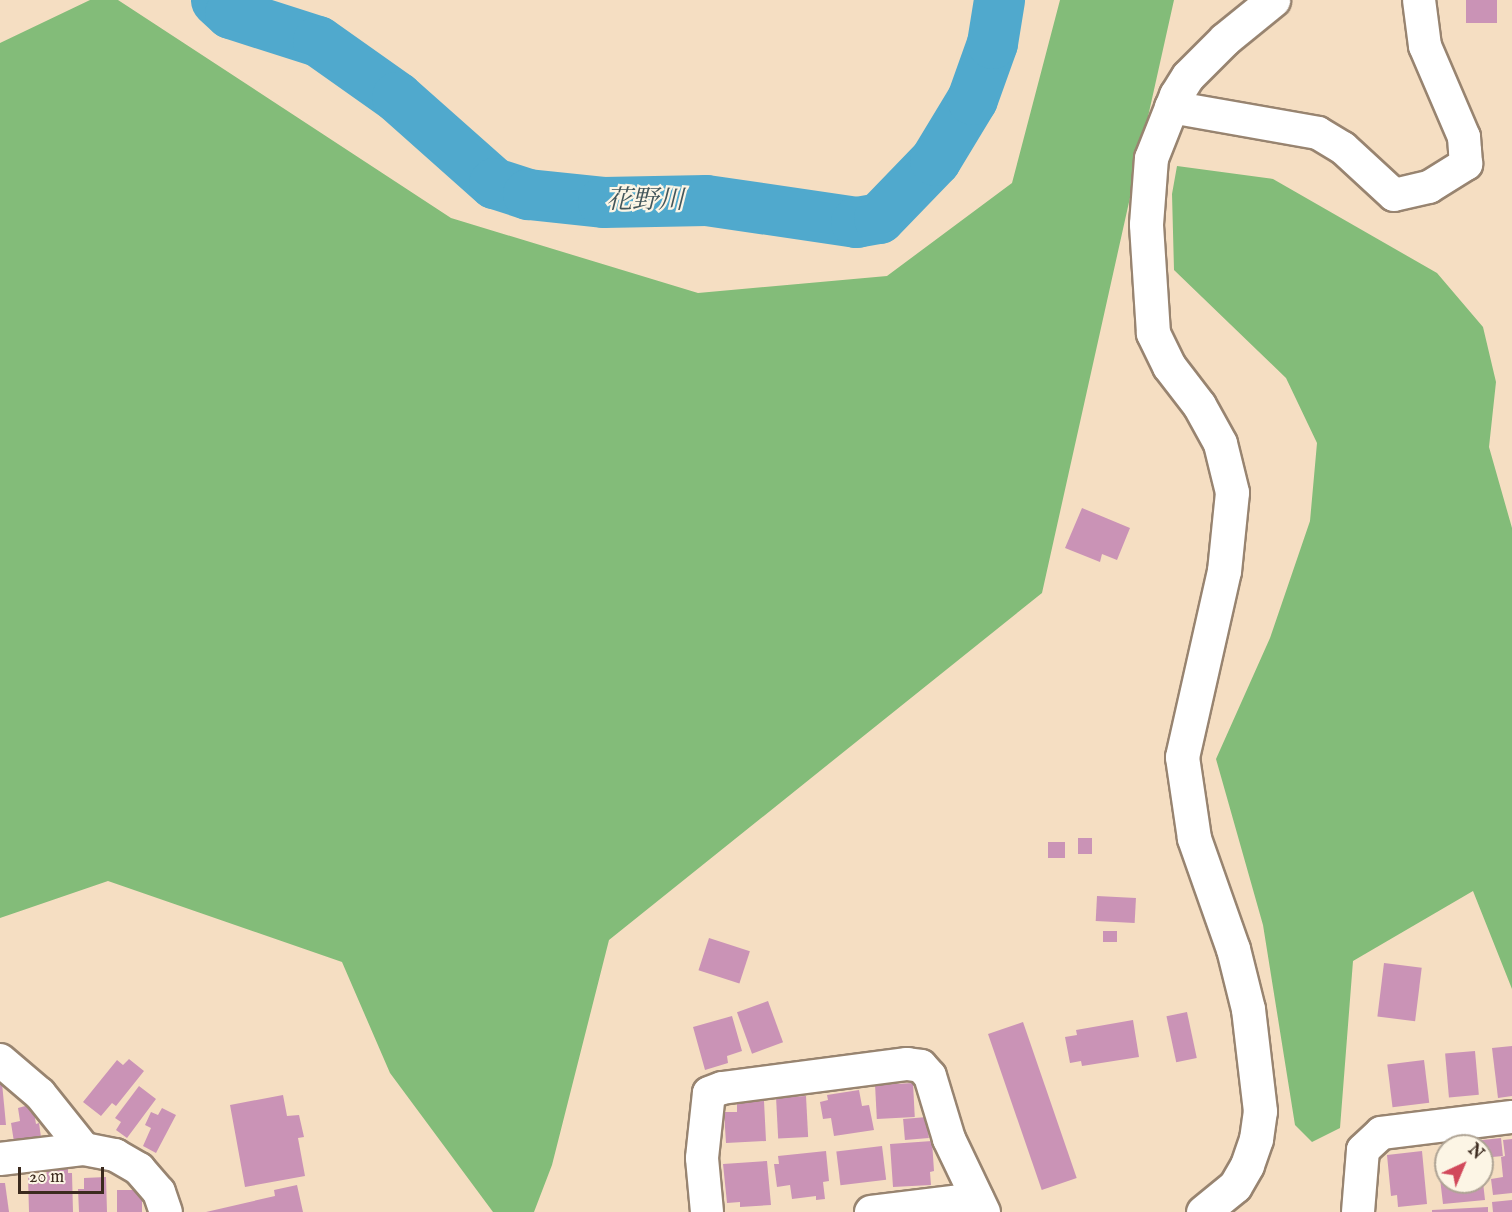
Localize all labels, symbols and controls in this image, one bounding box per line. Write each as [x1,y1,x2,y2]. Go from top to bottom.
water label: 花野川 [606,185,684,217]
north arrow [1434,1134,1494,1194]
text: N [1463,1140,1487,1164]
scale bar [21,1155,106,1193]
text: 20 m [29,1166,64,1189]

